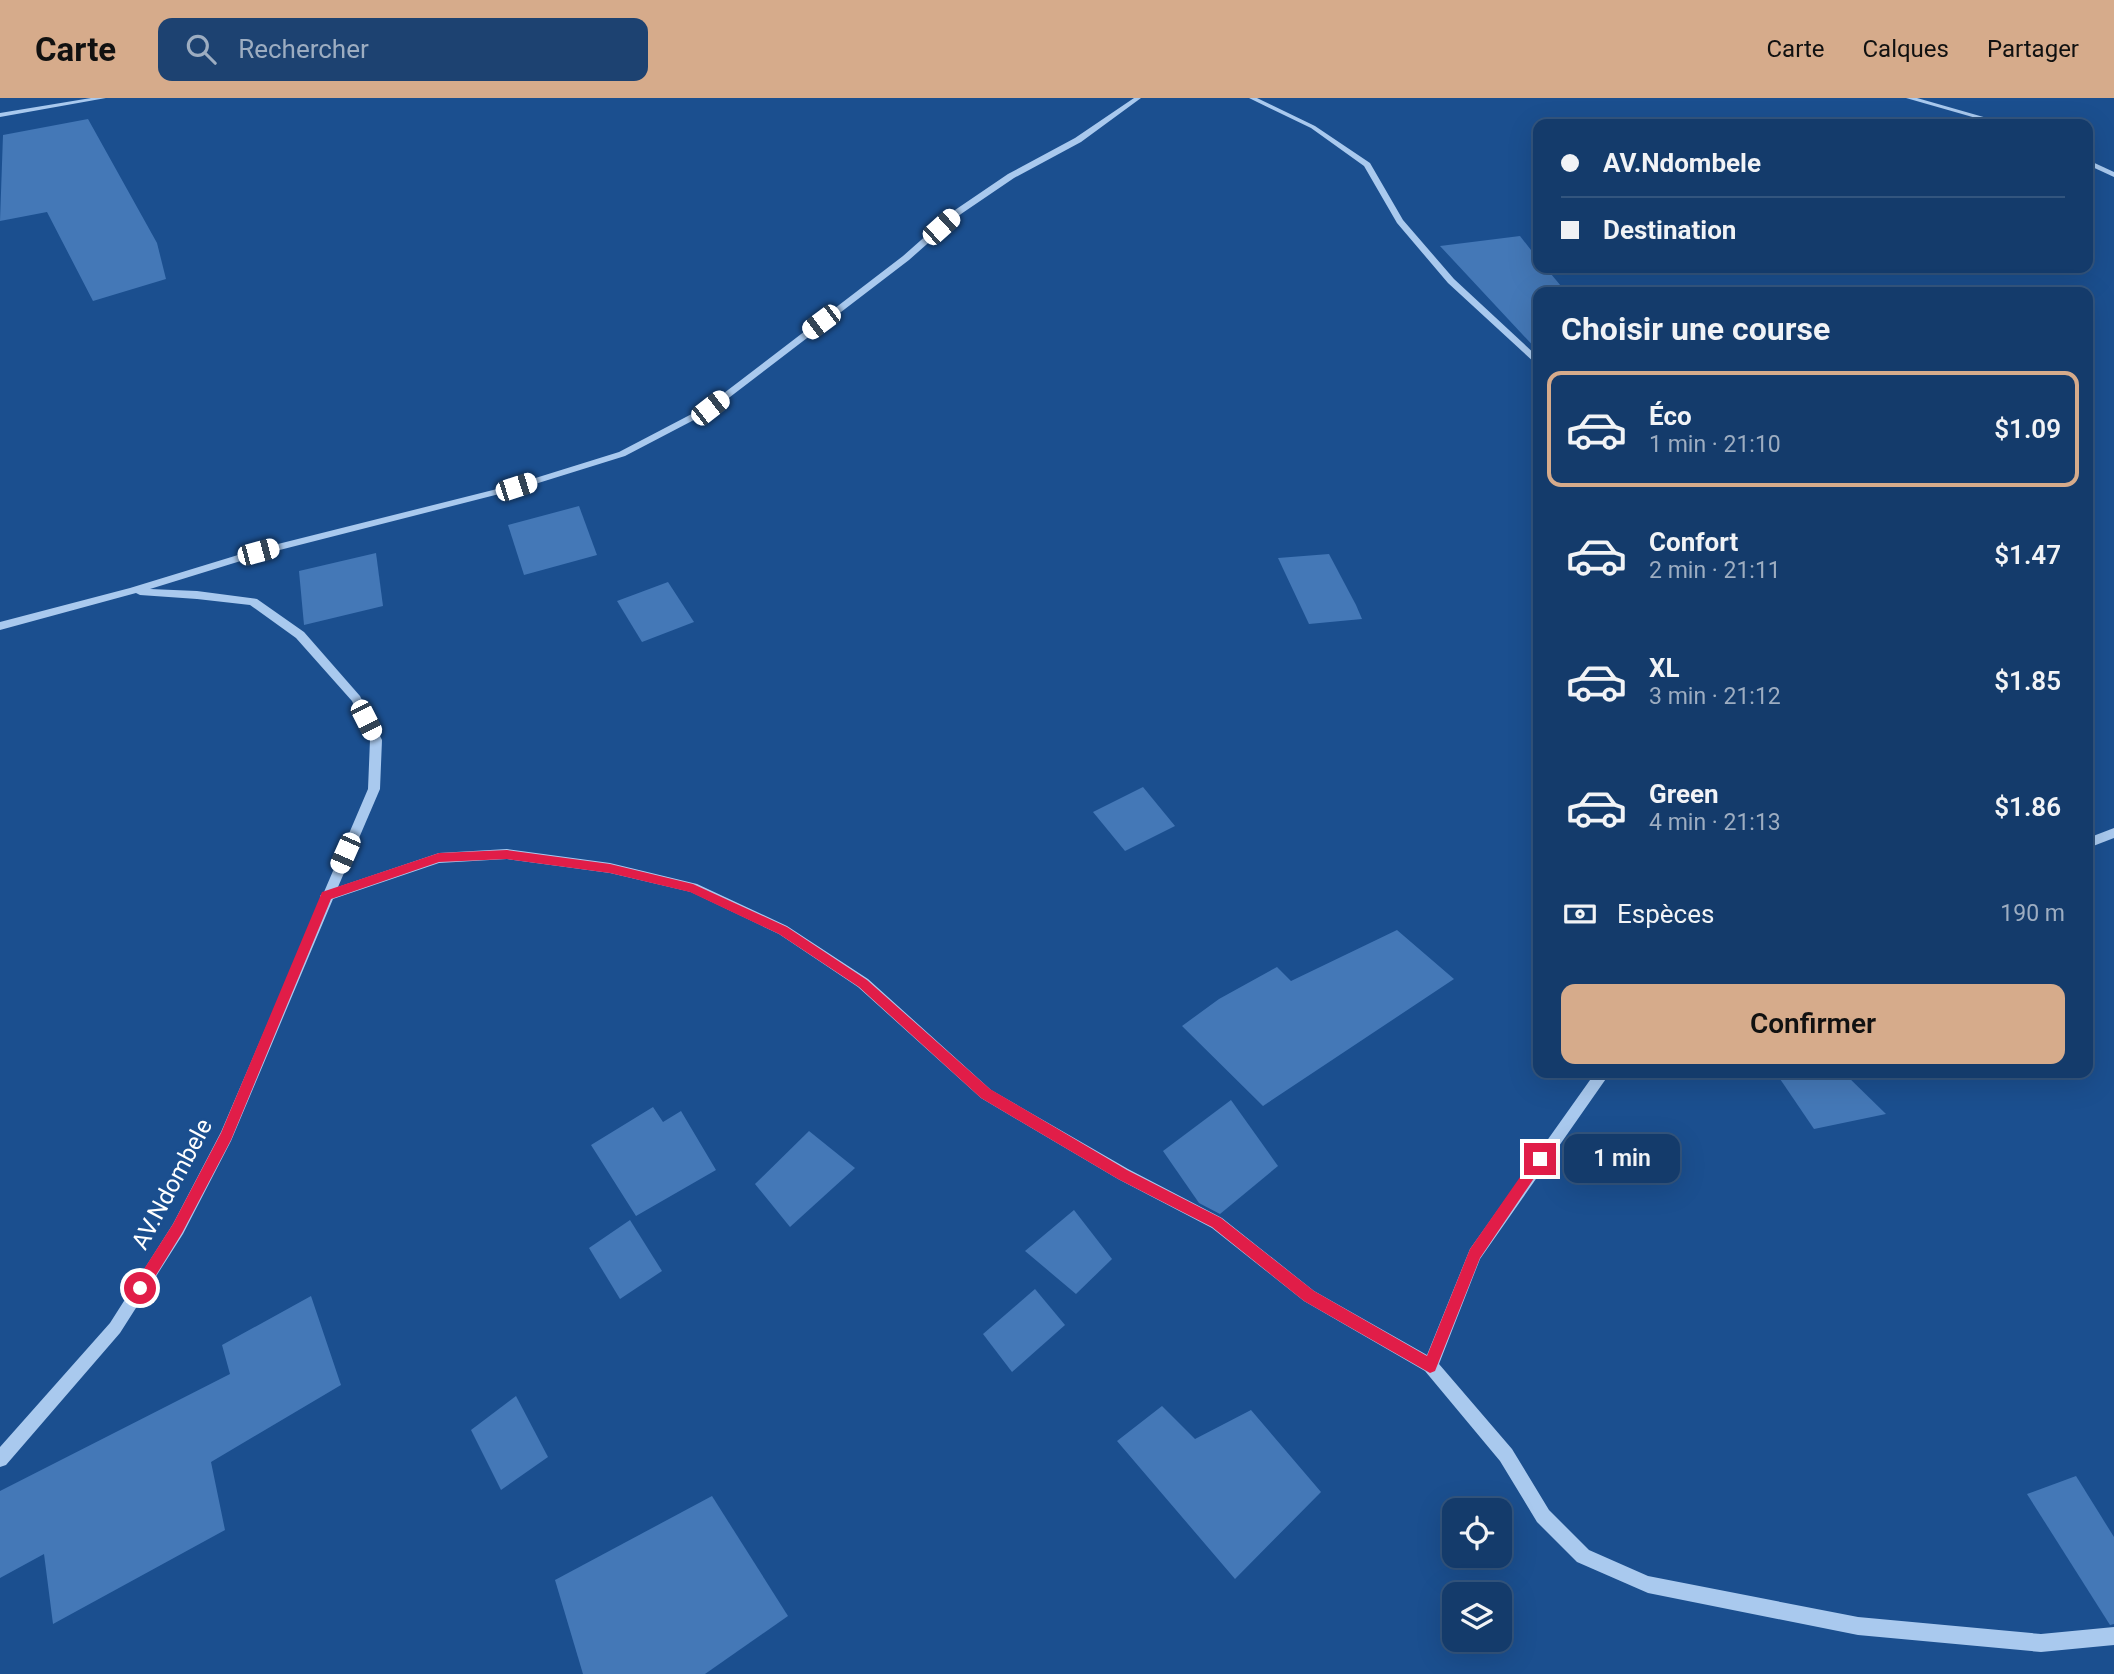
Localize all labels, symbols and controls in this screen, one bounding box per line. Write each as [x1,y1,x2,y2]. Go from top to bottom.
search box [158,18,648,81]
text: Carte [35,30,116,69]
icon: search [182,30,220,68]
text: Rechercher [238,34,369,64]
text: Carte [1766,35,1824,63]
text: Calques [1862,35,1949,63]
text: Partager [1987,35,2079,63]
text: AV.Ndombele [1603,148,1761,178]
car [919,205,964,249]
text: Destination [1603,215,1736,245]
car [798,301,845,343]
text: Choisir une course [1561,310,1830,348]
car [687,387,734,429]
icon: car [1565,398,1628,461]
text: Éco [1649,401,1692,431]
text: $1.09 [1994,414,2061,444]
text: 1 min · 21:10 [1649,431,1781,458]
car [493,471,540,503]
icon: car [1565,524,1628,587]
text: Confort [1649,527,1738,557]
car [235,536,282,568]
text: $1.47 [1994,540,2061,570]
text: 2 min · 21:11 [1649,557,1781,584]
icon: car [1565,650,1628,713]
text: XL [1649,653,1680,683]
text: $1.85 [1994,666,2061,696]
text: 3 min · 21:12 [1649,683,1781,710]
car [348,697,385,743]
icon: car [1565,776,1628,839]
text: Green [1649,779,1719,809]
text: $1.86 [1994,792,2061,822]
text: 4 min · 21:13 [1649,809,1781,836]
car [327,830,364,876]
icon: cash [1561,895,1599,933]
text: Espèces [1617,899,1714,929]
text: 190 m [2000,900,2065,927]
button: Confirmer [1561,984,2065,1064]
street label: AV.Ndombele [126,1114,218,1254]
callout: 1 min [1564,1134,1680,1184]
route end [1524,1143,1556,1175]
text: 1 min [1593,1145,1651,1172]
route start [124,1272,156,1304]
map controls [1442,1498,1512,1652]
button: locate [1442,1498,1512,1568]
button: layers [1442,1582,1512,1652]

